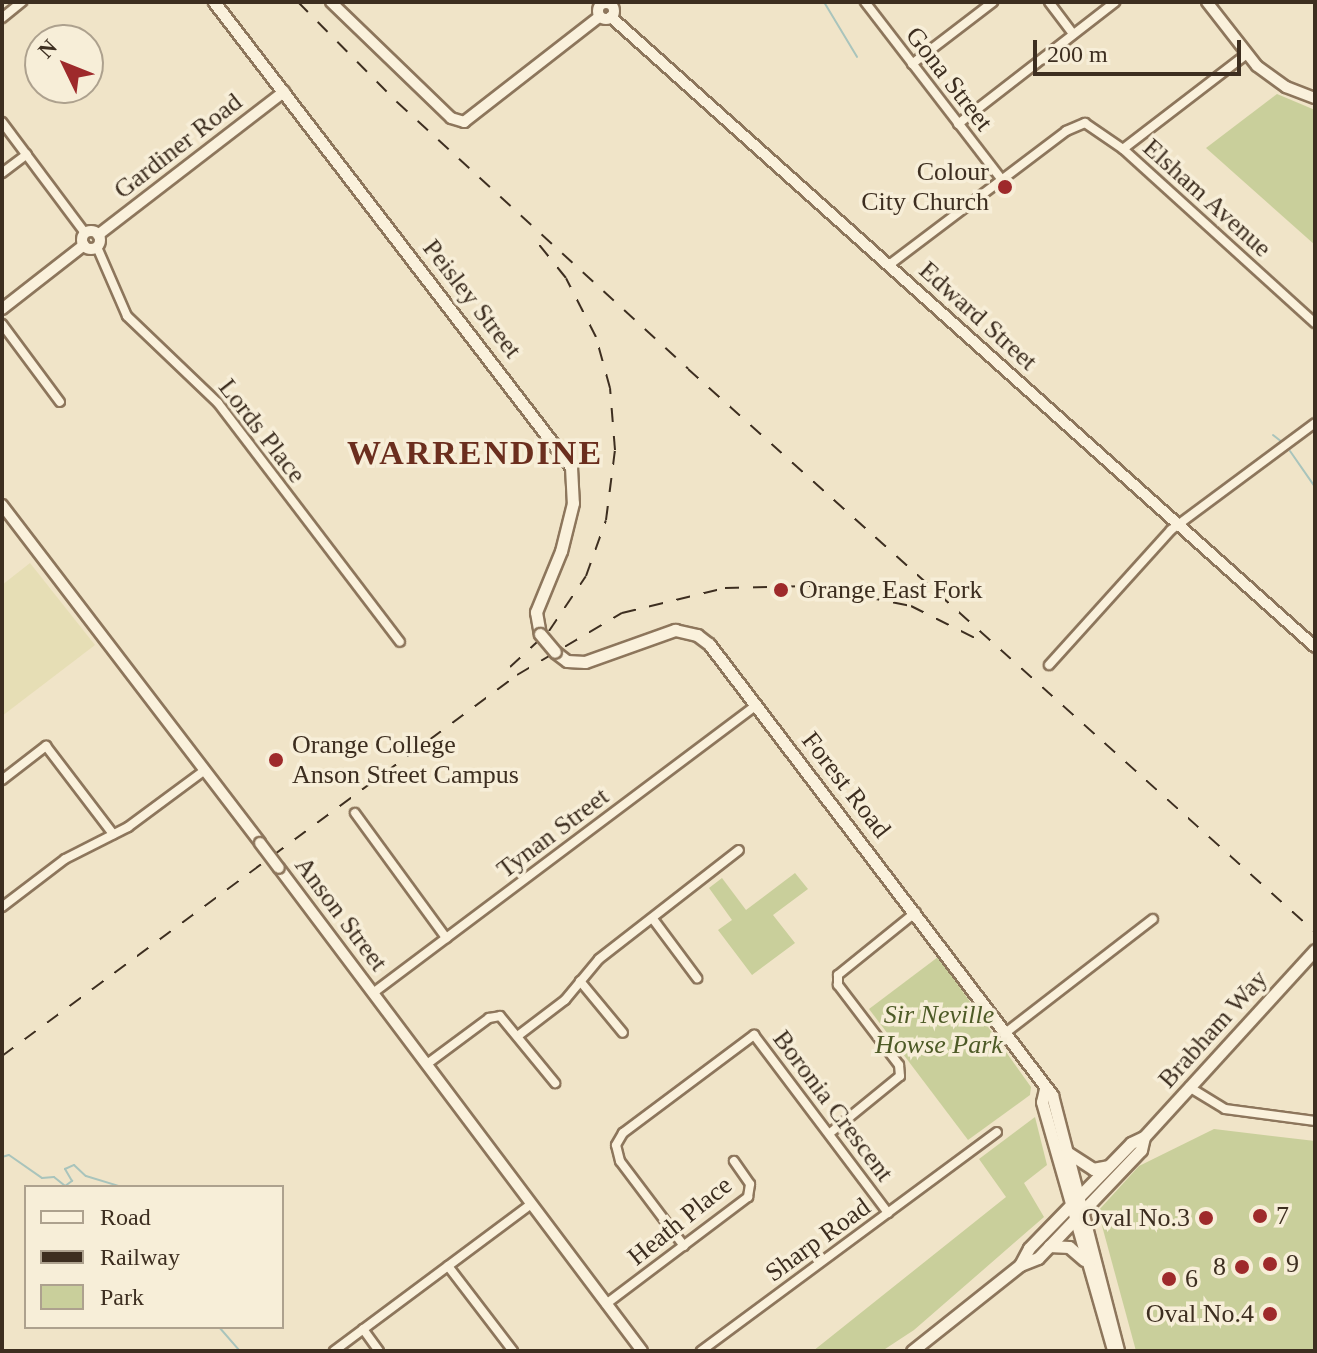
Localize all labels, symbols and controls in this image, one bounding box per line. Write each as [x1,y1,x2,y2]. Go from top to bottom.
street label: Gona Street [899,21,999,137]
north arrow [24,24,104,104]
scale bar [1037,24,1245,74]
text: N [33,34,62,63]
text: 200 m [1047,41,1108,67]
street label: Gardiner Road [108,86,248,206]
street label: Elsham Avenue [1136,132,1278,264]
place label: Colour City Church [861,156,989,218]
marker: Colour City Church [996,178,1014,196]
street label: Peisley Street [416,233,528,365]
street label: Edward Street [913,255,1043,377]
street label: Lords Place [212,373,312,489]
district label: WARRENDINE [347,433,603,473]
place label: Orange East Fork [799,574,982,606]
marker: Orange East Fork [770,579,792,601]
street label: Forest Road [795,726,897,844]
place label: Orange College Anson Street Campus [292,729,519,790]
marker: Orange College Anson Street Campus [267,751,285,769]
street label: Tynan Street [491,781,615,885]
street label: Anson Street [288,851,394,977]
street label: Brabham Way [1152,963,1274,1095]
park label: Sir Neville Howse Park [875,999,1003,1060]
street label: Boronia Crescent [766,1024,900,1188]
street label: Heath Place [622,1170,738,1272]
legend [24,1185,284,1329]
street label: Sharp Road [759,1192,877,1288]
place label: 7 [1276,1200,1289,1232]
place label: Oval No.3 [1082,1202,1190,1234]
text: Road [100,1204,151,1230]
marker: 7 [1251,1207,1269,1225]
marker: Oval No.3 [1197,1209,1215,1227]
text: Railway [100,1244,180,1270]
place label: 9 [1286,1248,1299,1280]
place label: 8 [1213,1251,1226,1283]
marker: 9 [1261,1255,1279,1273]
marker: 8 [1233,1258,1251,1276]
place label: 6 [1185,1263,1198,1295]
marker: 6 [1160,1270,1178,1288]
text: Park [100,1284,144,1310]
place label: Oval No.4 [1146,1298,1254,1330]
marker: Oval No.4 [1261,1305,1279,1323]

